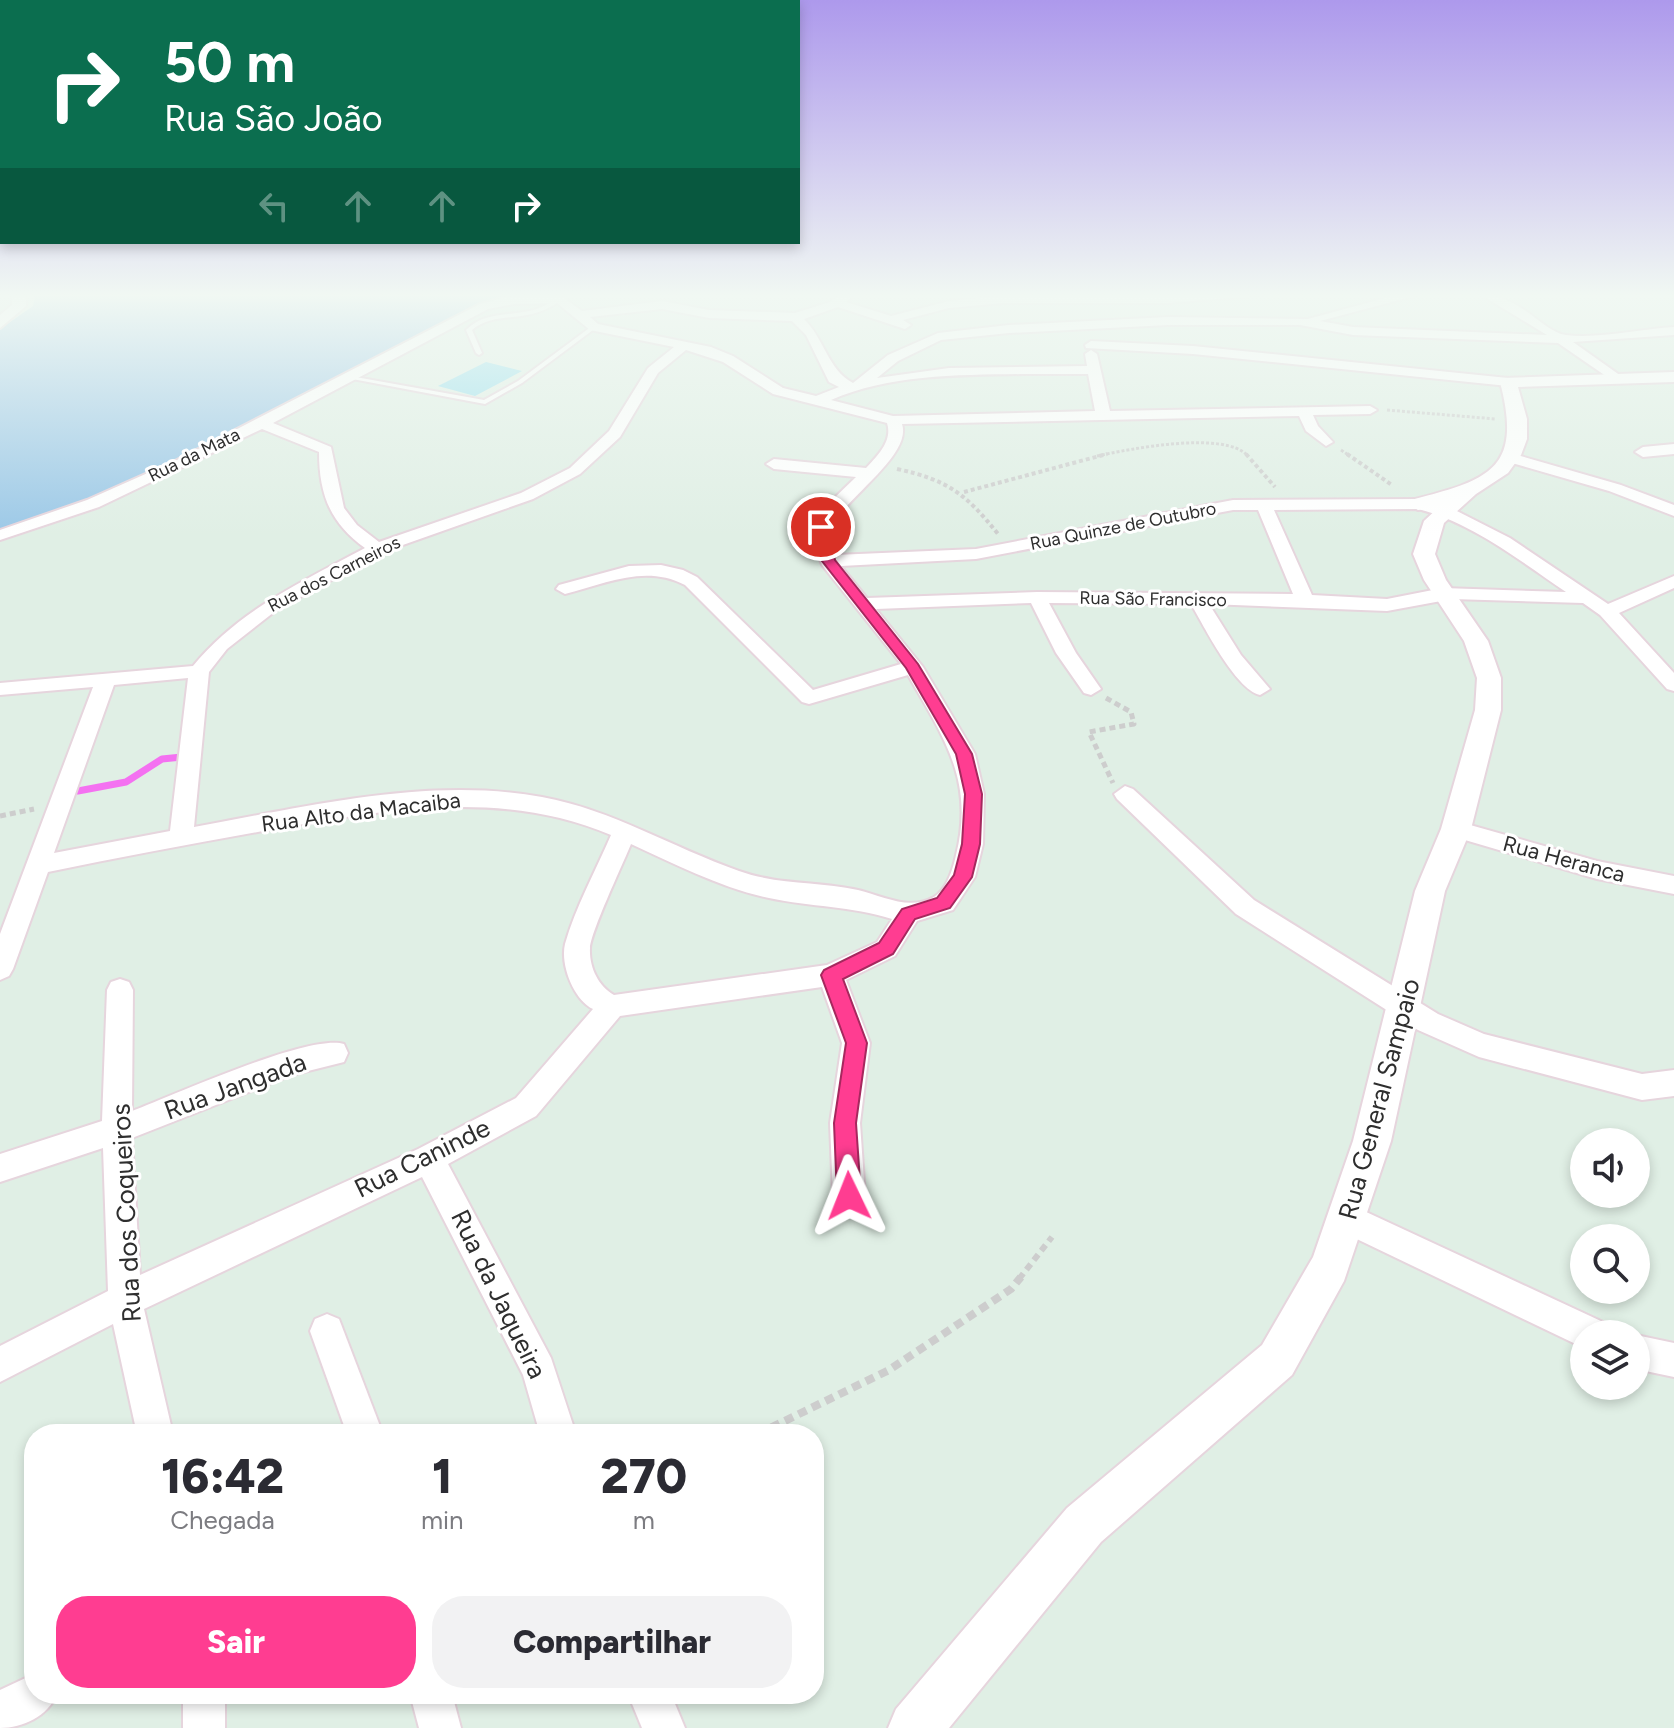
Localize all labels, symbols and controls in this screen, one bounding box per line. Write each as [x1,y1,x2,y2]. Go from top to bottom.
text: 50 m [164,29,295,96]
icon: right [32,32,136,136]
text: Rua São João [164,97,383,140]
icon: left [252,184,296,228]
icon: ahead [336,184,380,228]
icon: ahead [420,184,464,228]
icon: right [504,184,548,228]
street label: Rua da Mata [144,423,244,487]
pin [787,493,855,561]
street label: Rua Quinze de Outubro [1028,497,1218,555]
icon: arrive [799,505,843,549]
street label: Rua dos Carneiros [264,531,404,617]
street label: Rua São Francisco [1079,587,1227,611]
street label: Rua Alto da Macaiba [260,786,462,838]
street label: Rua Heranca [1500,830,1628,888]
street label: Rua General Sampaio [1331,975,1427,1223]
street label: Rua Jangada [160,1046,310,1126]
street label: Rua dos Coqueiros [104,1103,148,1323]
street label: Rua Caninde [349,1111,495,1205]
map controls [1570,1128,1650,1400]
button: sound [1570,1128,1650,1208]
position arrow [807,1154,891,1238]
street label: Rua da Jaqueira [444,1204,554,1384]
button: search [1570,1224,1650,1304]
button: layers [1570,1320,1650,1400]
text: 16:42 [161,1447,284,1505]
text: 1 [432,1447,452,1505]
text: 270 [600,1447,687,1505]
text: Chegada [170,1504,275,1536]
text: min [421,1504,464,1536]
text: m [633,1504,655,1536]
button: Sair [56,1596,416,1688]
button: Compartilhar [432,1596,792,1688]

